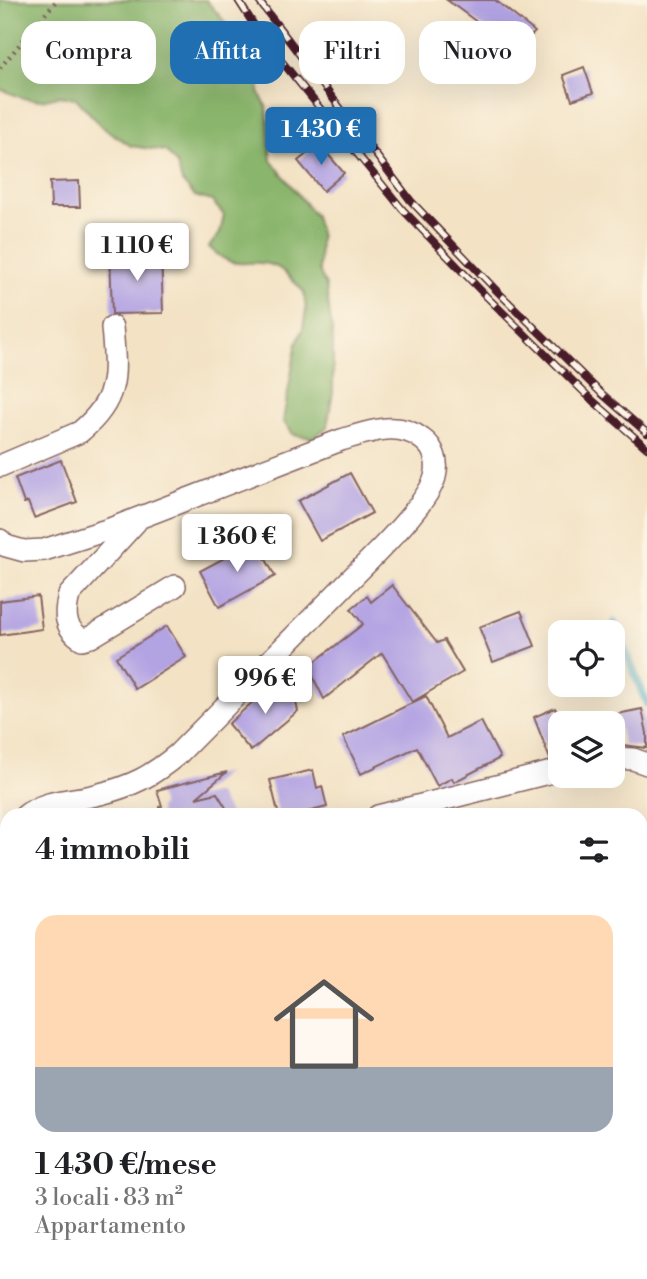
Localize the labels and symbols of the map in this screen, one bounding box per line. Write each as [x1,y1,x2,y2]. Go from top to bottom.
pin: 1 430 € [256,108,386,167]
pin: 1 110 € [72,224,202,283]
pin: 1 360 € [172,514,302,574]
pin: 996 € [216,656,314,716]

